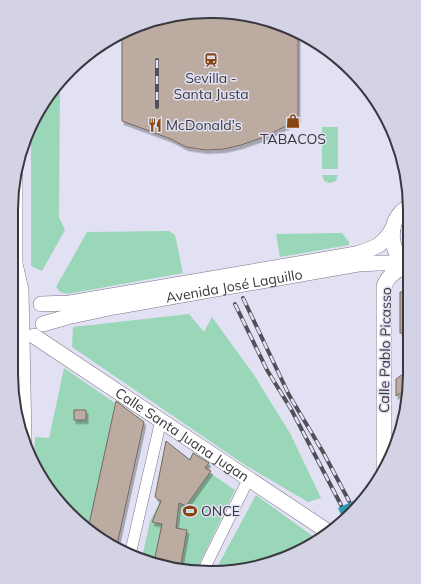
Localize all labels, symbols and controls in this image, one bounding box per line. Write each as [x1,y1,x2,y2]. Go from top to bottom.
station icon: Sevilla - Santa Justa [203,52,219,68]
place label: Sevilla - Santa Justa [173,69,249,103]
shop icon: TABACOS [285,113,301,129]
place label: McDonald's [166,116,242,134]
restaurant icon: McDonald's [147,117,163,133]
place label: TABACOS [260,130,326,148]
street label: Avenida José Laguillo [164,265,304,307]
street label: Calle Pablo Picasso [375,287,395,413]
street label: Calle Santa Juana Jugan [112,384,253,486]
place label: ONCE [201,502,240,520]
sports icon: ONCE [182,503,198,519]

